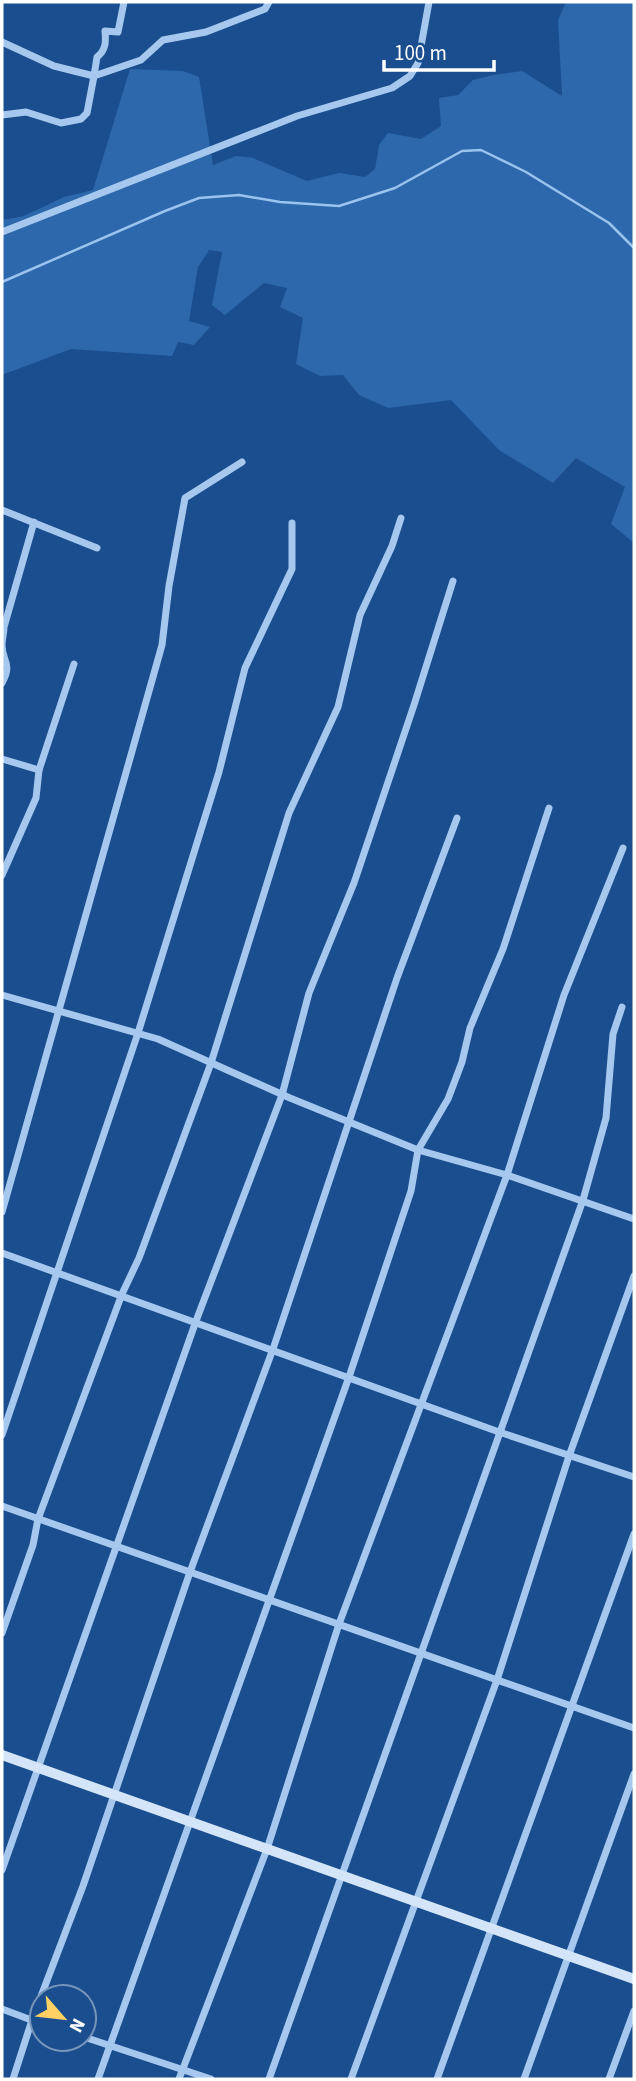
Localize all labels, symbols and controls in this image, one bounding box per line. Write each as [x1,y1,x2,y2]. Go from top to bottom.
scale bar [384,28,494,72]
text: 100 m [394,38,447,68]
north arrow [28,1983,98,2053]
text: N [62,2013,92,2037]

